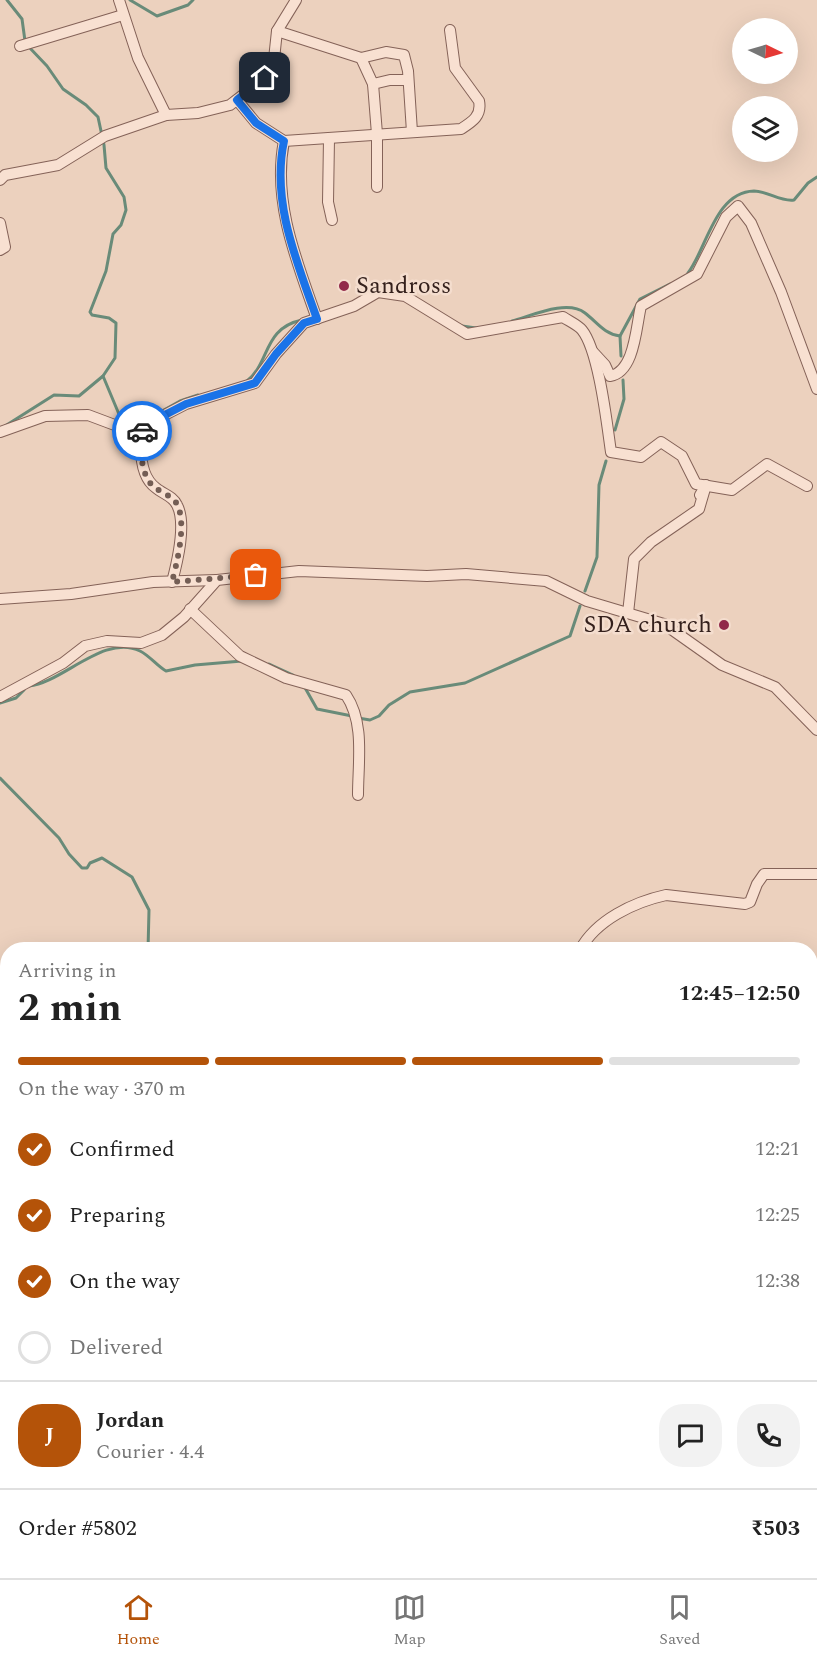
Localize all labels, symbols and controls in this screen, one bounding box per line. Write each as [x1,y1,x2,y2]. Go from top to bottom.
north arrow [732,18,798,84]
map controls [732,18,798,162]
pin [239,52,290,103]
icon: home [248,61,281,94]
button: layers [732,96,798,162]
place label: Sandross [356,268,451,304]
marker: Sandross [337,279,351,293]
courier [112,401,172,461]
icon: car [126,415,159,448]
pin [230,549,281,600]
icon: bag [239,558,272,591]
place label: SDA church [583,607,712,643]
marker: SDA church [717,618,731,632]
text: Arriving in [18,956,116,986]
text: 12:45–12:50 [678,977,800,1010]
text: 2 min [18,979,122,1038]
text: On the way · 370 m [18,1074,186,1104]
icon: check [18,1133,51,1166]
text: Confirmed [69,1133,175,1166]
text: 12:21 [755,1134,800,1164]
icon: check [18,1199,51,1232]
text: Preparing [69,1199,166,1232]
text: 12:25 [755,1200,800,1230]
icon: check [18,1265,51,1298]
text: On the way [69,1265,180,1298]
text: 12:38 [755,1266,800,1296]
text: Delivered [69,1331,163,1364]
text: Jordan [96,1404,164,1437]
button: chat [659,1404,722,1467]
button: phone [737,1404,800,1467]
text: J [45,1419,54,1452]
text: Courier · 4.4 [96,1437,204,1467]
text: Order #5802 [18,1512,137,1545]
text: ₹503 [751,1512,800,1545]
tab: Home [117,1591,160,1651]
tab: Map [393,1591,426,1651]
tab: Saved [659,1591,700,1651]

